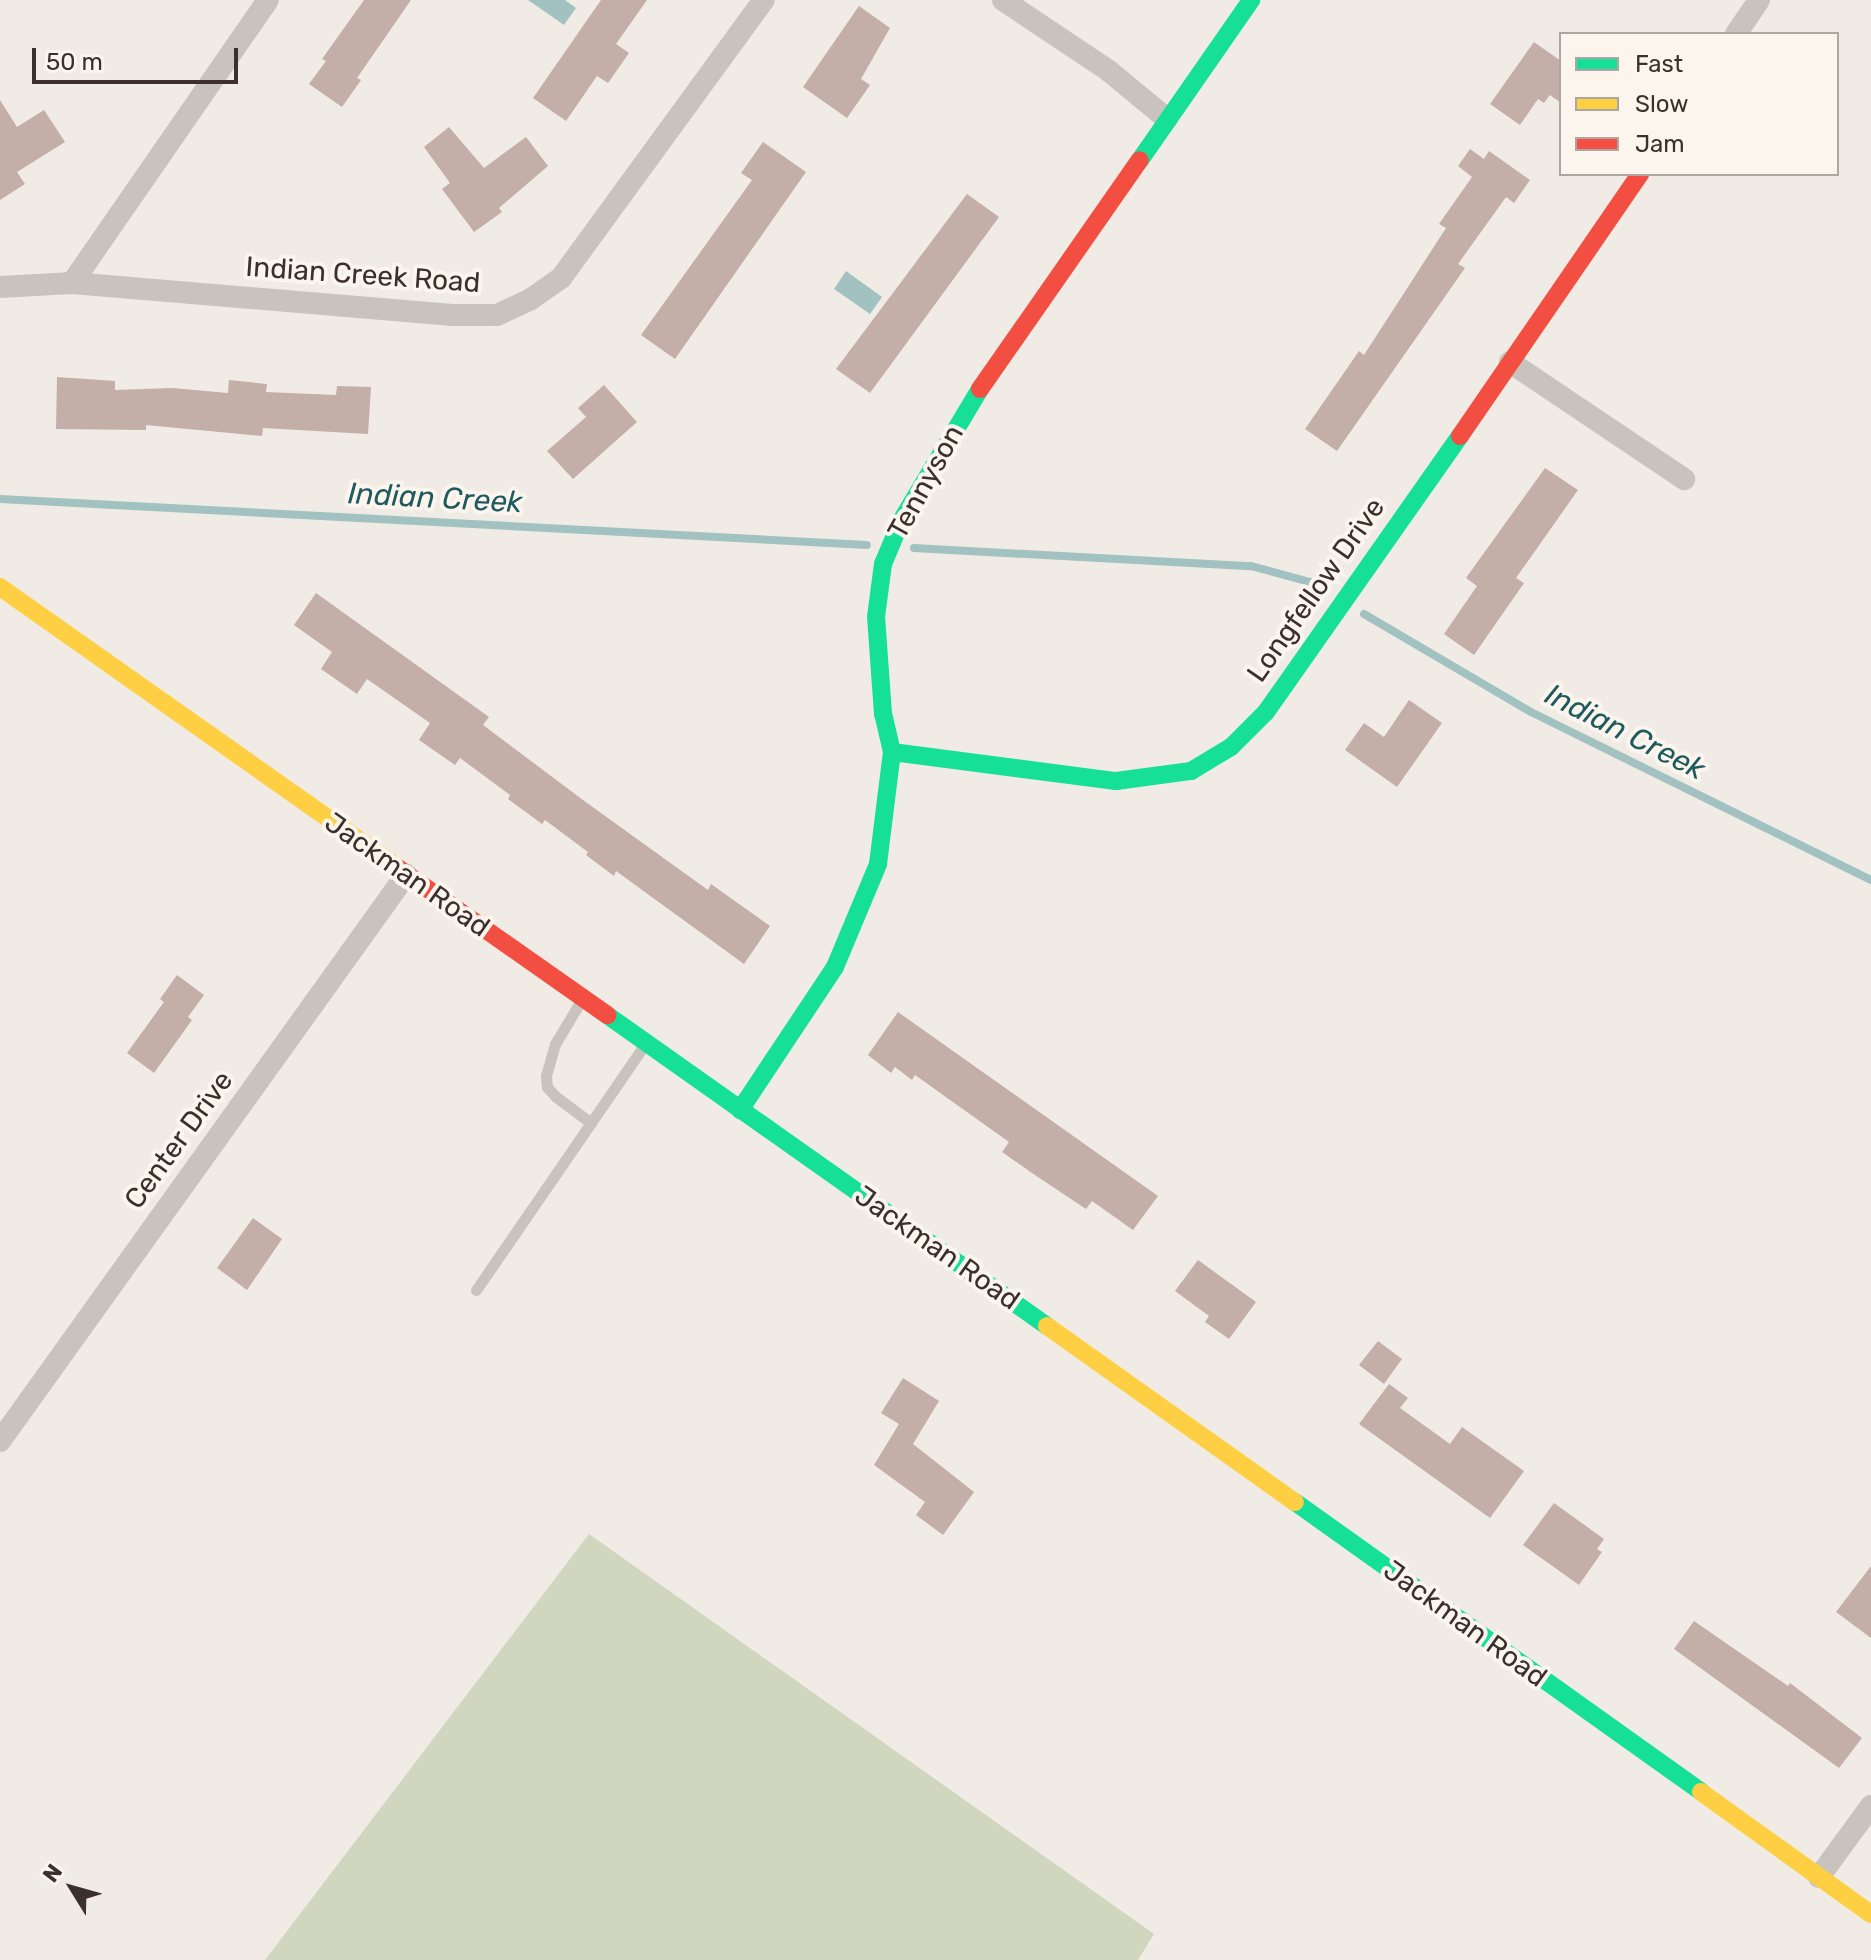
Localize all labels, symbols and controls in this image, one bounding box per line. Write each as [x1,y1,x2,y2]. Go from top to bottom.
scale bar [36,32,242,82]
legend [1559,32,1839,176]
text: 50 m [46,48,103,76]
text: Fast [1635,50,1683,78]
text: Slow [1635,90,1688,118]
text: Jam [1635,130,1685,158]
street label: Indian Creek Road [244,250,482,300]
street label: Tennyson [881,419,971,545]
water label: Indian Creek [347,475,523,521]
street label: Longfellow Drive [1240,491,1392,689]
water label: Indian Creek [1539,676,1711,788]
street label: Jackman Road [318,806,496,944]
street label: Center Drive [118,1064,240,1216]
street label: Jackman Road [848,1179,1026,1317]
street label: Jackman Road [1377,1554,1553,1694]
north arrow [32,1848,112,1928]
text: N [37,1859,68,1888]

